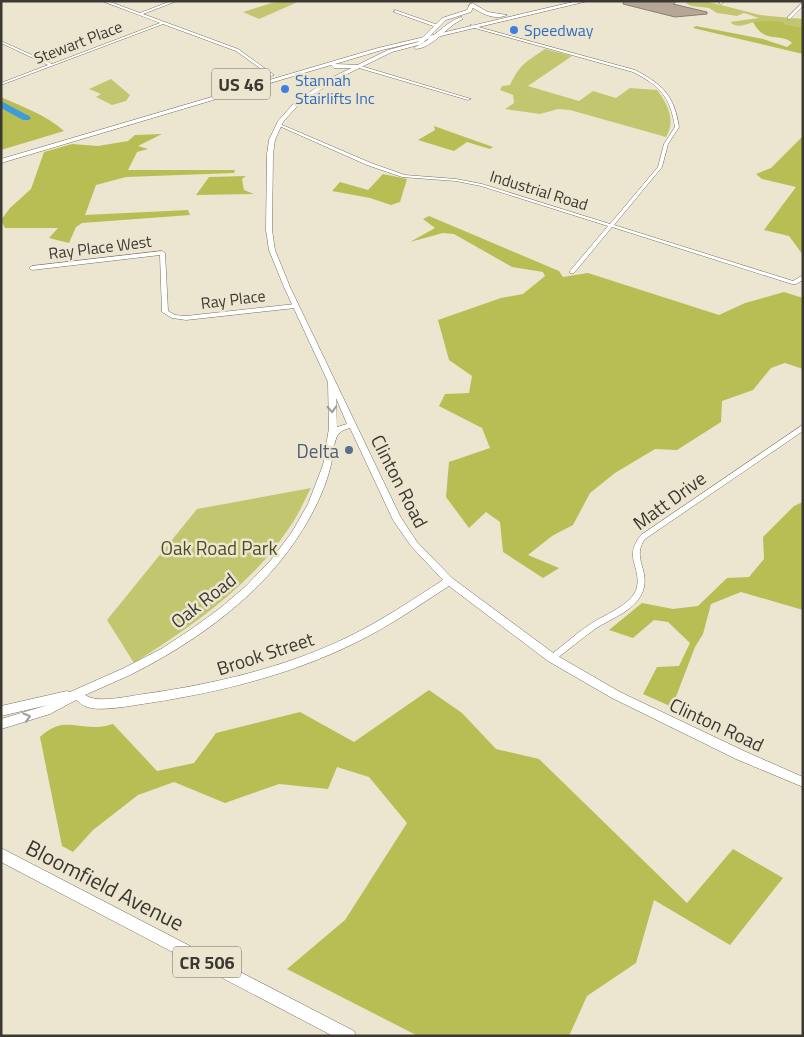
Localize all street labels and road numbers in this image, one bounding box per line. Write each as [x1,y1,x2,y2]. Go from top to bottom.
street label: Stewart Place [30,14,126,70]
road number: US 46 [212,68,270,100]
street label: Industrial Road [487,164,591,216]
street label: Ray Place West [47,229,153,265]
street label: Ray Place [199,283,267,315]
street label: Clinton Road [364,429,436,533]
street label: Matt Drive [626,463,712,537]
street label: Oak Road [164,565,242,635]
street label: Brook Street [213,624,318,682]
street label: Clinton Road [665,689,769,759]
street label: Bloomfield Avenue [20,830,190,940]
road number: CR 506 [173,946,241,978]

